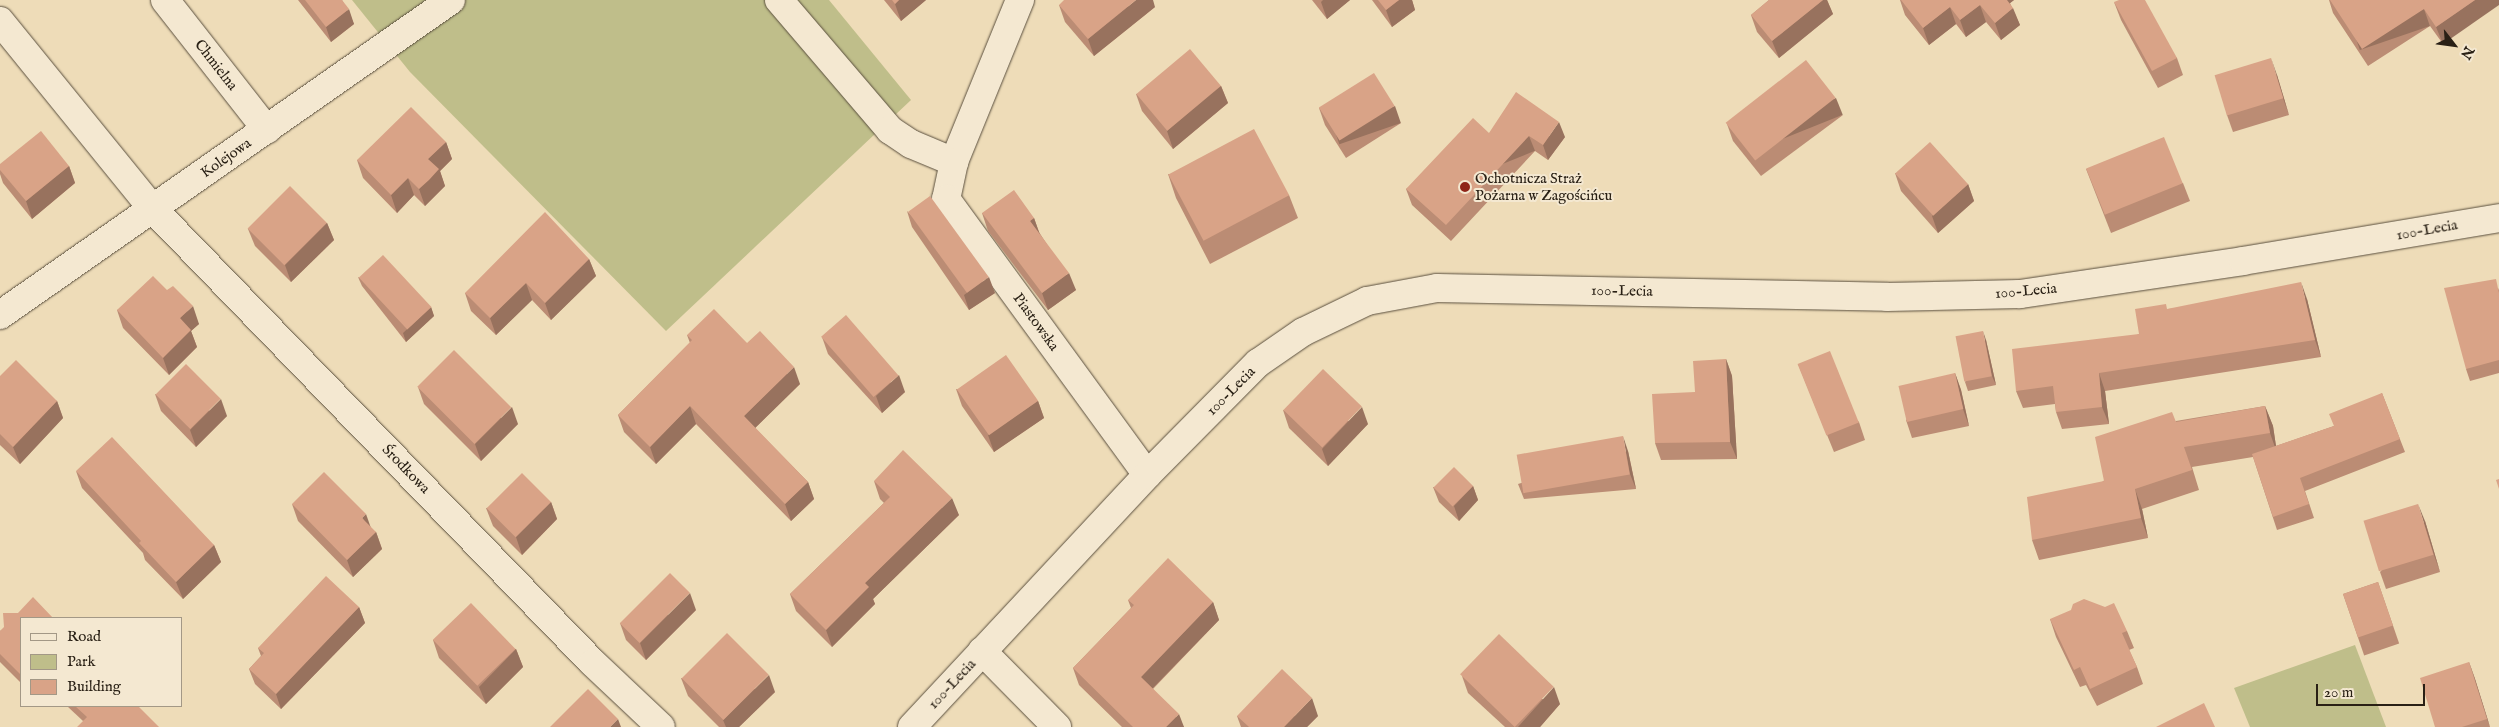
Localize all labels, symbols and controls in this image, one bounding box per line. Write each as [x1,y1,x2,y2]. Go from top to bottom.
north arrow [2429,20,2479,70]
street label: Chmielna [191,36,241,94]
text: N [2456,43,2478,62]
street label: Kolejowa [197,134,255,182]
place label: Ochotnicza Straż Pożarna w Zagościńcu [1475,169,1612,204]
marker: Ochotnicza Straż Pożarna w Zagościńcu [1459,181,1471,193]
street label: 100-Lecia [2395,216,2459,244]
street label: 100-Lecia [1994,279,2058,303]
street label: 100-Lecia [1591,281,1653,301]
street label: Piastowska [1009,290,1063,354]
street label: 100-Lecia [1203,363,1259,419]
street label: Środkowa [378,441,434,497]
legend [20,617,182,707]
text: Road [67,627,101,646]
text: Park [67,652,96,671]
street label: 100-Lecia [924,655,980,713]
scale bar [2319,674,2428,706]
text: Building [67,677,121,696]
text: 20 m [2324,683,2353,702]

